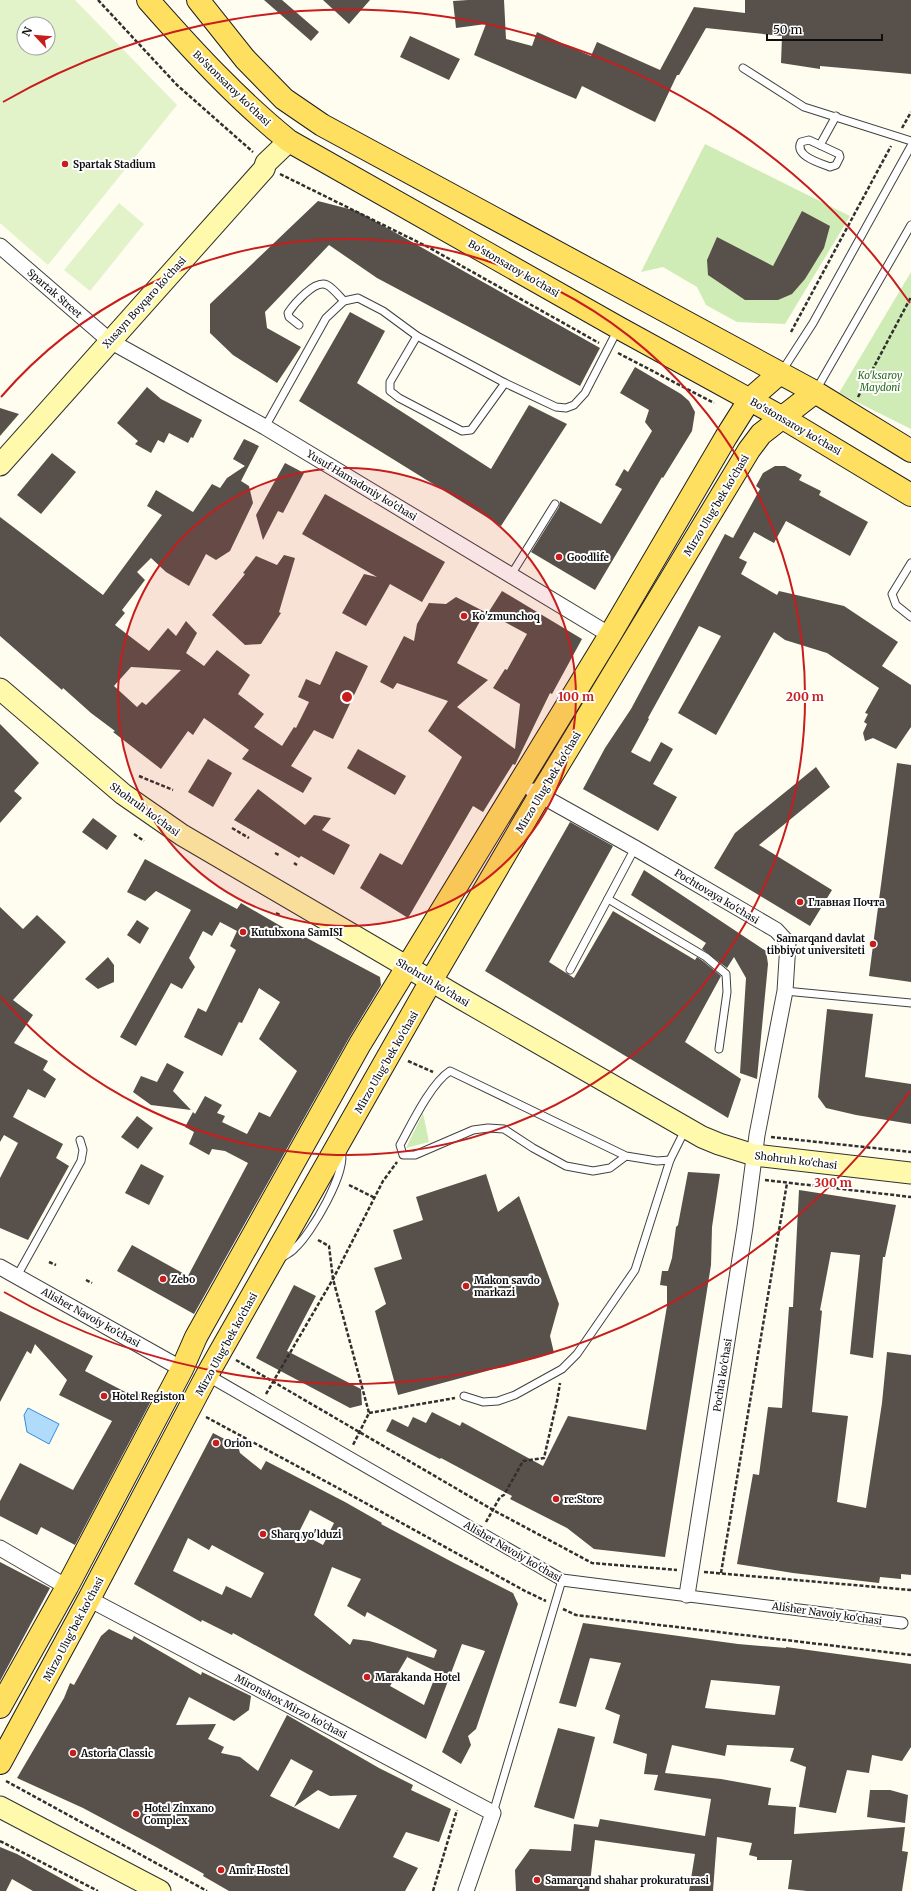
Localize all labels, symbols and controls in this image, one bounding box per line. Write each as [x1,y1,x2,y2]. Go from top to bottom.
north arrow [16,16,56,56]
scale bar [767,16,882,42]
text: 50 m [773,22,802,37]
text: N [19,24,35,39]
street label: Bo'stonsaroy ko'chasi [190,48,273,129]
place label: Spartak Stadium [73,158,156,171]
marker: Spartak Stadium [60,159,70,169]
street label: Bo'stonsaroy ko'chasi [466,237,562,300]
street label: Xusayn Boyqaro ko'chasi [100,254,189,351]
street label: Spartak Street [25,266,85,321]
park label: Ko'ksaroy Maydoni [857,369,903,394]
street label: Bo'stonsaroy ko'chasi [748,395,844,458]
street label: Yusuf Hamadoniy ko'chasi [303,447,419,524]
street label: Mirzo Ulug'bek ko'chasi [681,452,752,558]
place label: Goodlife [567,551,610,564]
marker: Goodlife [554,552,564,562]
place label: Ko'zmunchoq [472,610,541,623]
marker: Ko'zmunchoq [459,611,469,621]
text: 100 m [558,689,594,704]
text: 200 m [786,689,824,704]
centre of rings [340,690,354,704]
street label: Mirzo Ulug'bek ko'chasi [513,729,584,835]
street label: Shohruh ko'chasi [107,780,182,839]
street label: Pochtovaya ko'chasi [672,866,761,927]
place label: Главная Почта [808,896,885,909]
marker: Главная Почта [795,897,805,907]
place label: Kutubxona SamISI [251,926,343,939]
marker: Kutubxona SamISI [238,927,248,937]
place label: Samarqand davlat tibbiyot universiteti [767,932,866,957]
marker: Samarqand davlat tibbiyot universiteti [868,939,878,949]
street label: Shohruh ko'chasi [394,955,472,1009]
street label: Mirzo Ulug'bek ko'chasi [352,1009,421,1116]
street label: Shohruh ko'chasi [754,1149,838,1172]
text: 300 m [814,1175,852,1190]
place label: Zebo [171,1273,195,1286]
marker: Zebo [158,1274,168,1284]
place label: Makon savdo markazi [474,1274,540,1299]
marker: Makon savdo markazi [461,1281,471,1291]
street label: Alisher Navoiy ko'chasi [38,1284,142,1350]
street label: Mirzo Ulug'bek ko'chasi [193,1290,260,1398]
street label: Pochta ko'chasi [710,1337,735,1413]
place label: Hotel Registon [112,1390,185,1403]
marker: Hotel Registon [99,1391,109,1401]
place label: Orion [224,1437,252,1450]
marker: Orion [211,1438,221,1448]
place label: re:Store [564,1493,603,1506]
marker: re:Store [551,1494,561,1504]
street label: Alisher Navoiy ko'chasi [461,1518,564,1585]
place label: Sharq yo'lduzi [271,1528,342,1541]
marker: Sharq yo'lduzi [258,1529,268,1539]
street label: Mirzo Ulug'bek ko'chasi [41,1575,106,1683]
street label: Alisher Navoiy ko'chasi [770,1599,883,1628]
street label: Mironshox Mirzo ko'chasi [233,1671,349,1742]
place label: Marakanda Hotel [375,1671,461,1684]
marker: Marakanda Hotel [362,1672,372,1682]
place label: Astoria Classic [80,1747,153,1760]
marker: Astoria Classic [68,1748,78,1758]
place label: Hotel Zinxano Complex [144,1802,214,1827]
marker: Hotel Zinxano Complex [131,1809,141,1819]
place label: Amir Hostel [228,1864,289,1877]
marker: Amir Hostel [216,1865,226,1875]
place label: Samarqand shahar prokuraturasi [545,1874,709,1887]
marker: Samarqand shahar prokuraturasi [532,1875,542,1885]

